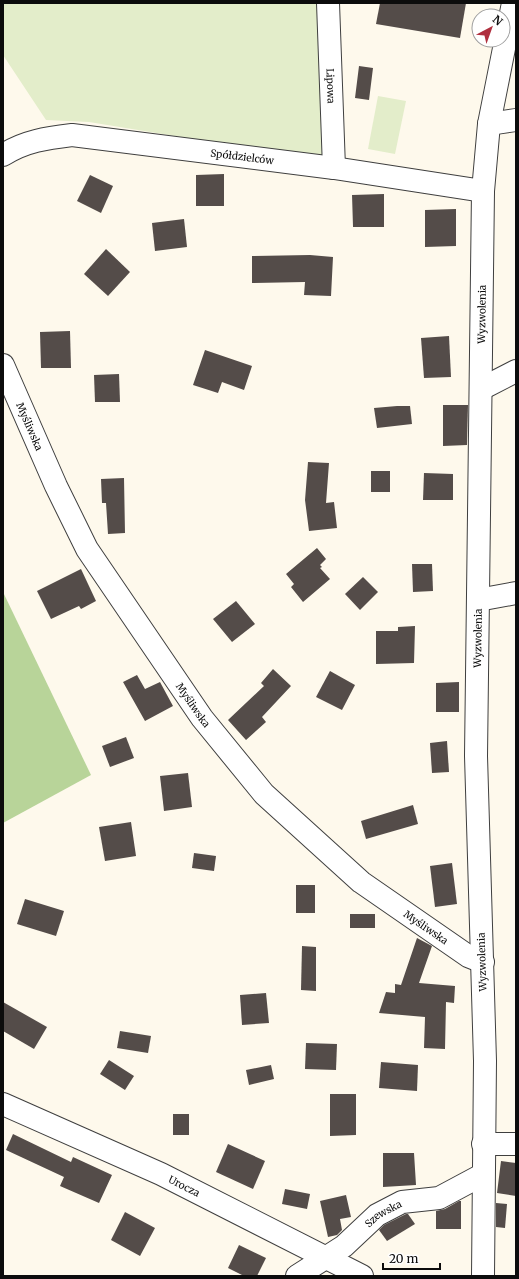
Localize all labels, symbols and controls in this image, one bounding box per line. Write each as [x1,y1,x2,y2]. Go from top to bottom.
north arrow [471,8,511,48]
text: N [490,12,506,29]
street label: Lipowa [324,68,338,104]
street label: Spółdzielców [210,146,275,167]
street label: Wyzwolenia [475,284,488,345]
street label: Myśliwska [14,400,46,453]
street label: Wyzwolenia [471,608,484,669]
street label: Myśliwska [173,680,214,730]
street label: Myśliwska [401,907,451,947]
street label: Wyzwolenia [474,932,490,993]
street label: Urocza [166,1172,203,1200]
street label: Szewska [362,1197,404,1230]
scale bar [383,1245,440,1271]
text: 20 m [389,1251,418,1266]

